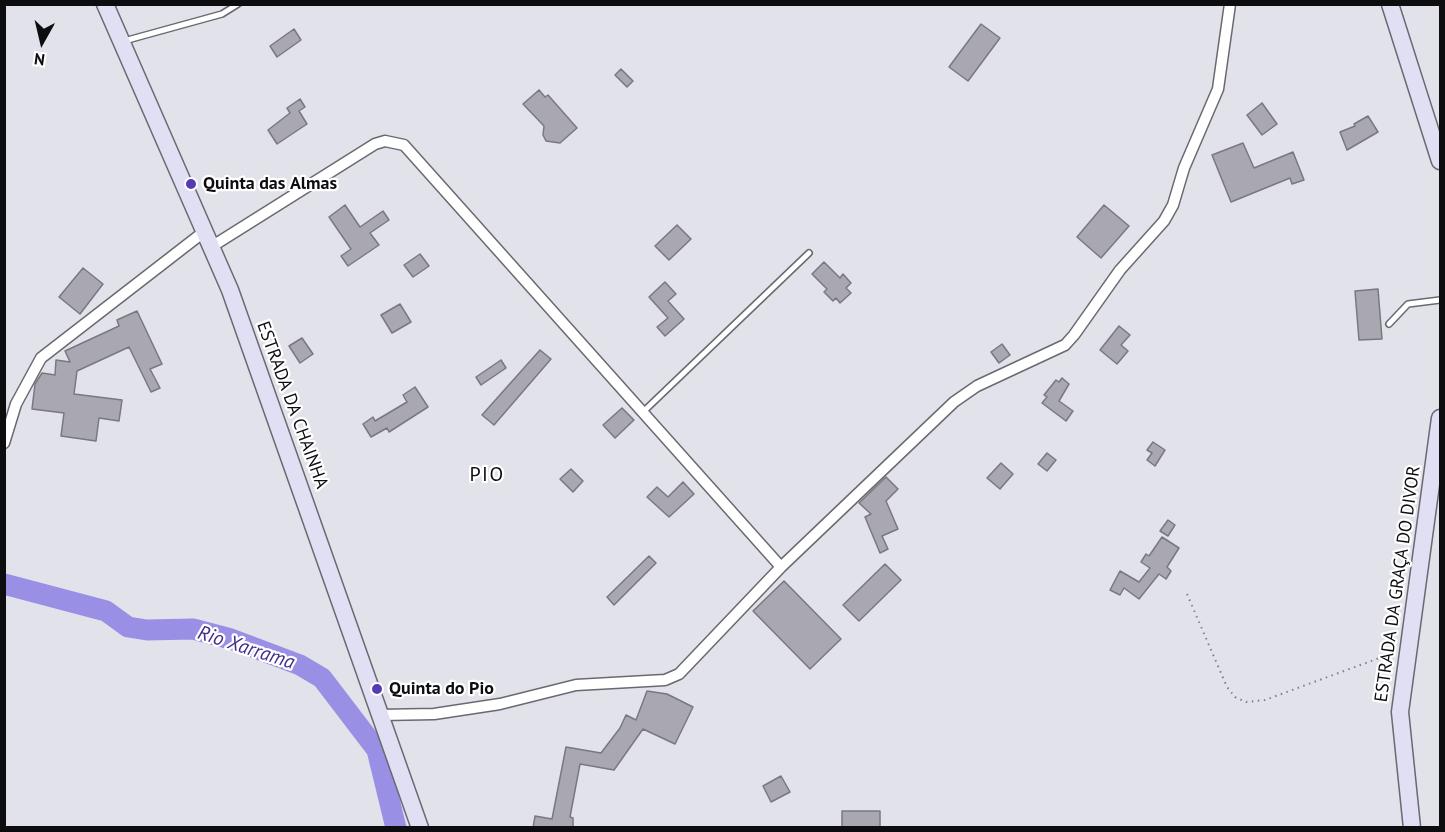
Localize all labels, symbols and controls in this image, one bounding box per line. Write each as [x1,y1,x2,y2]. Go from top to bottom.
north arrow [12,12,72,72]
text: N [33,49,46,70]
place label: Quinta das Almas [203,173,337,195]
marker: Quinta das Almas [184,177,198,191]
street label: ESTRADA DA CHAINHA [252,319,332,491]
district label: PIO [469,463,505,487]
street label: ESTRADA DA GRAÇA DO DIVOR [1371,464,1425,704]
water label: Rio Xarrama [195,621,297,675]
place label: Quinta do Pio [389,678,494,700]
marker: Quinta do Pio [370,682,384,696]

